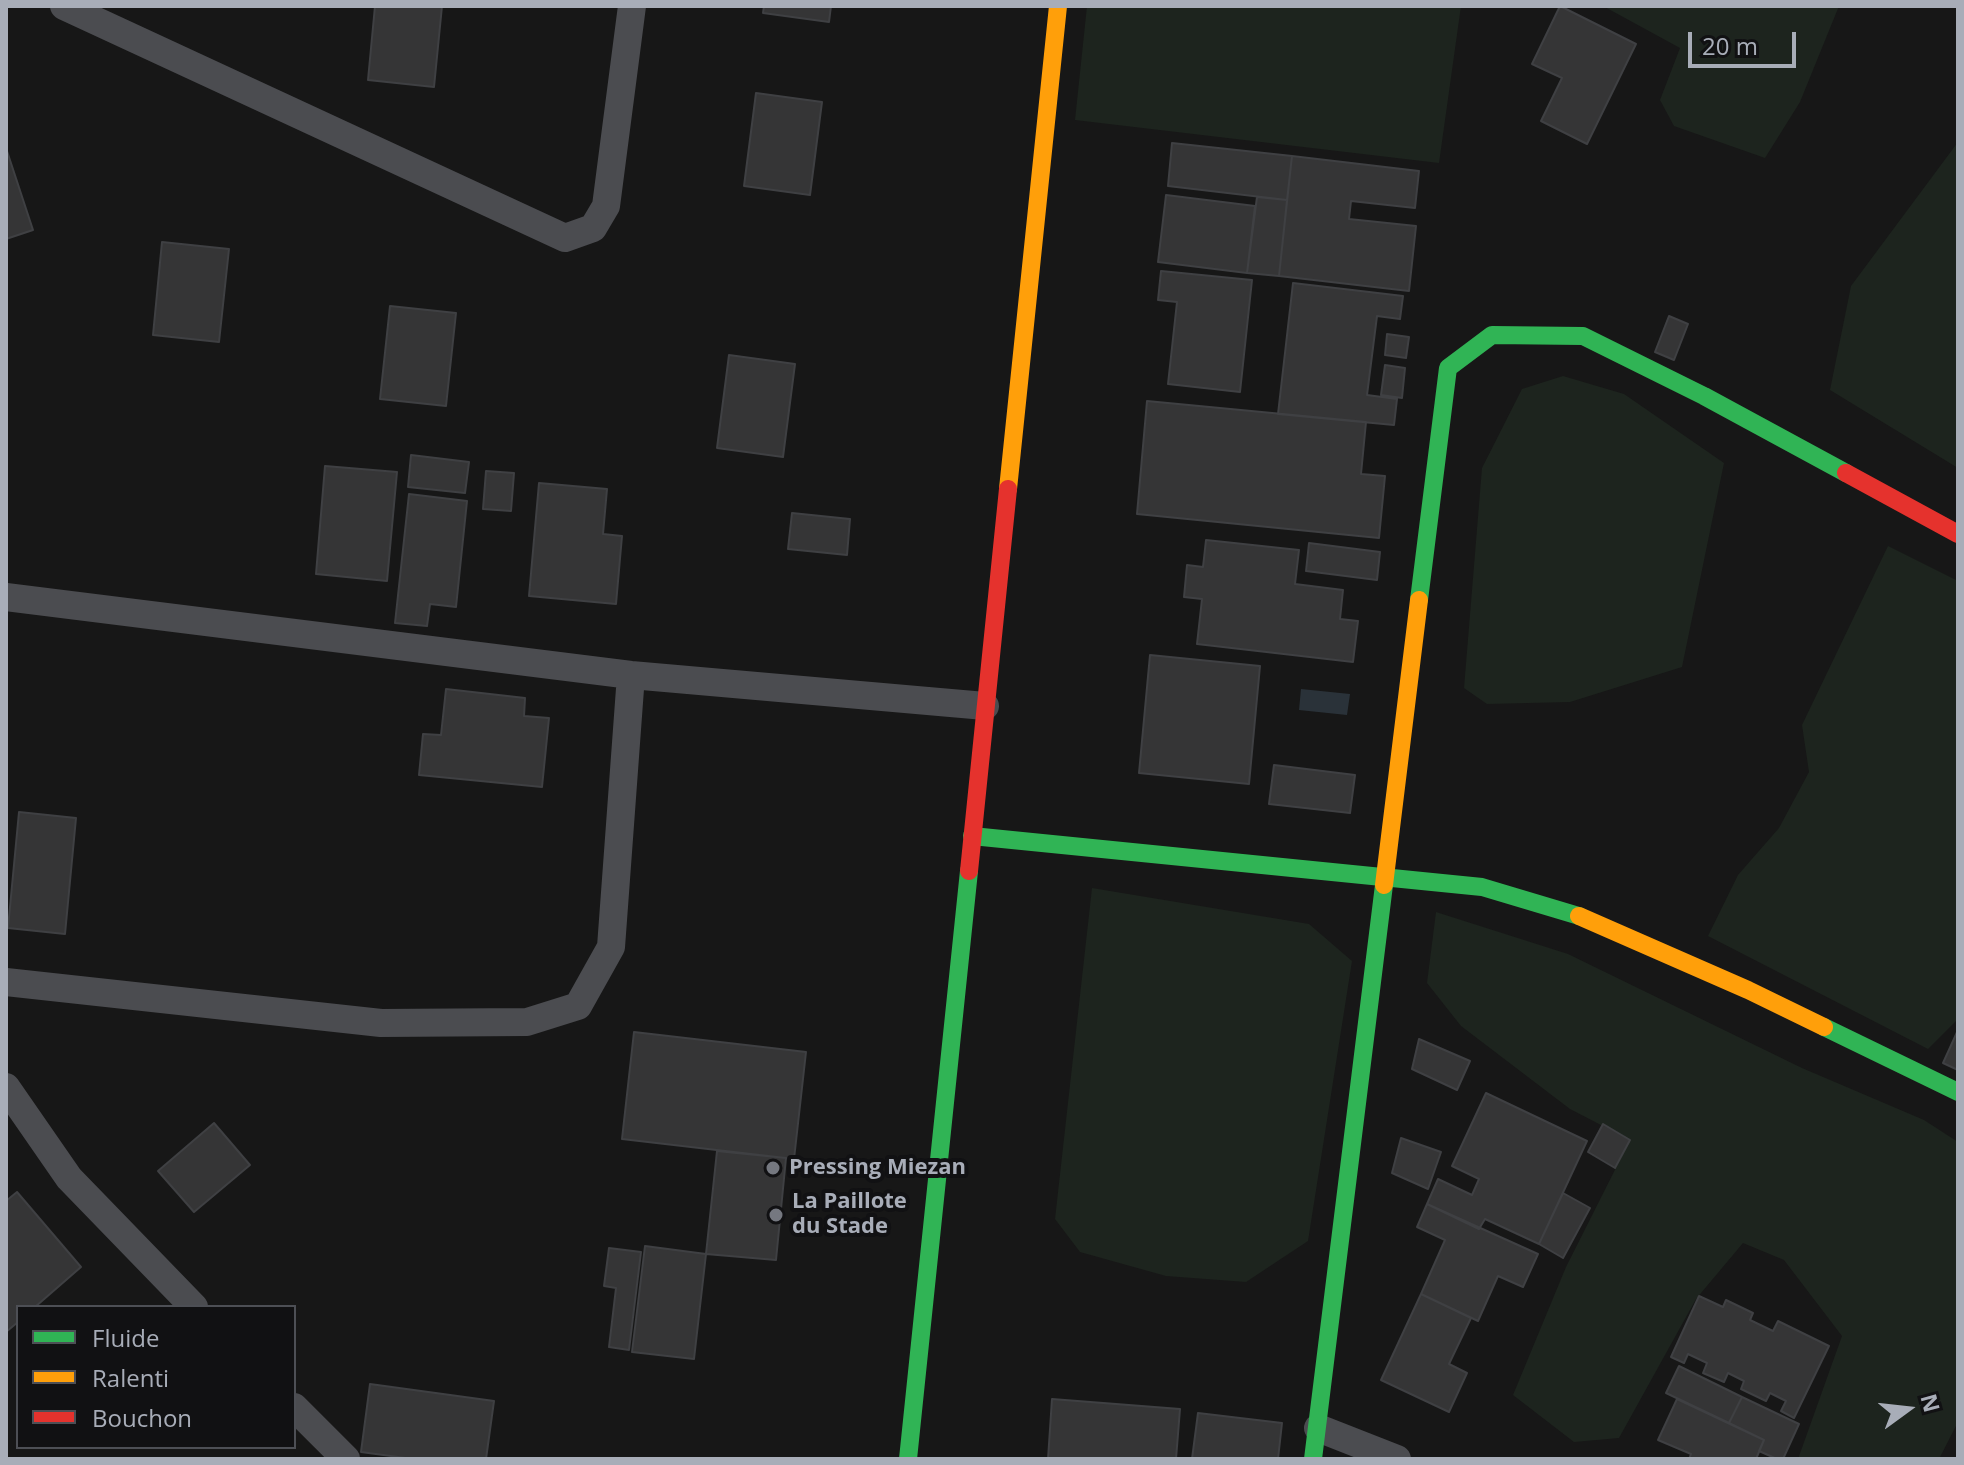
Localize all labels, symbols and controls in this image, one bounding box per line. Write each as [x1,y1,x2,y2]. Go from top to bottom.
scale bar [1692,16,1800,66]
text: 20 m [1702,29,1758,62]
place label: Pressing Miezan [789,1155,966,1181]
marker: Pressing Miezan [764,1159,782,1177]
place label: La Paillote du Stade [792,1189,907,1240]
marker: La Paillote du Stade [767,1206,785,1224]
legend [16,1305,296,1449]
text: Fluide [92,1321,159,1354]
text: Ralenti [92,1361,169,1394]
north arrow [1868,1369,1948,1449]
text: N [1914,1390,1948,1415]
text: Bouchon [92,1401,192,1434]

